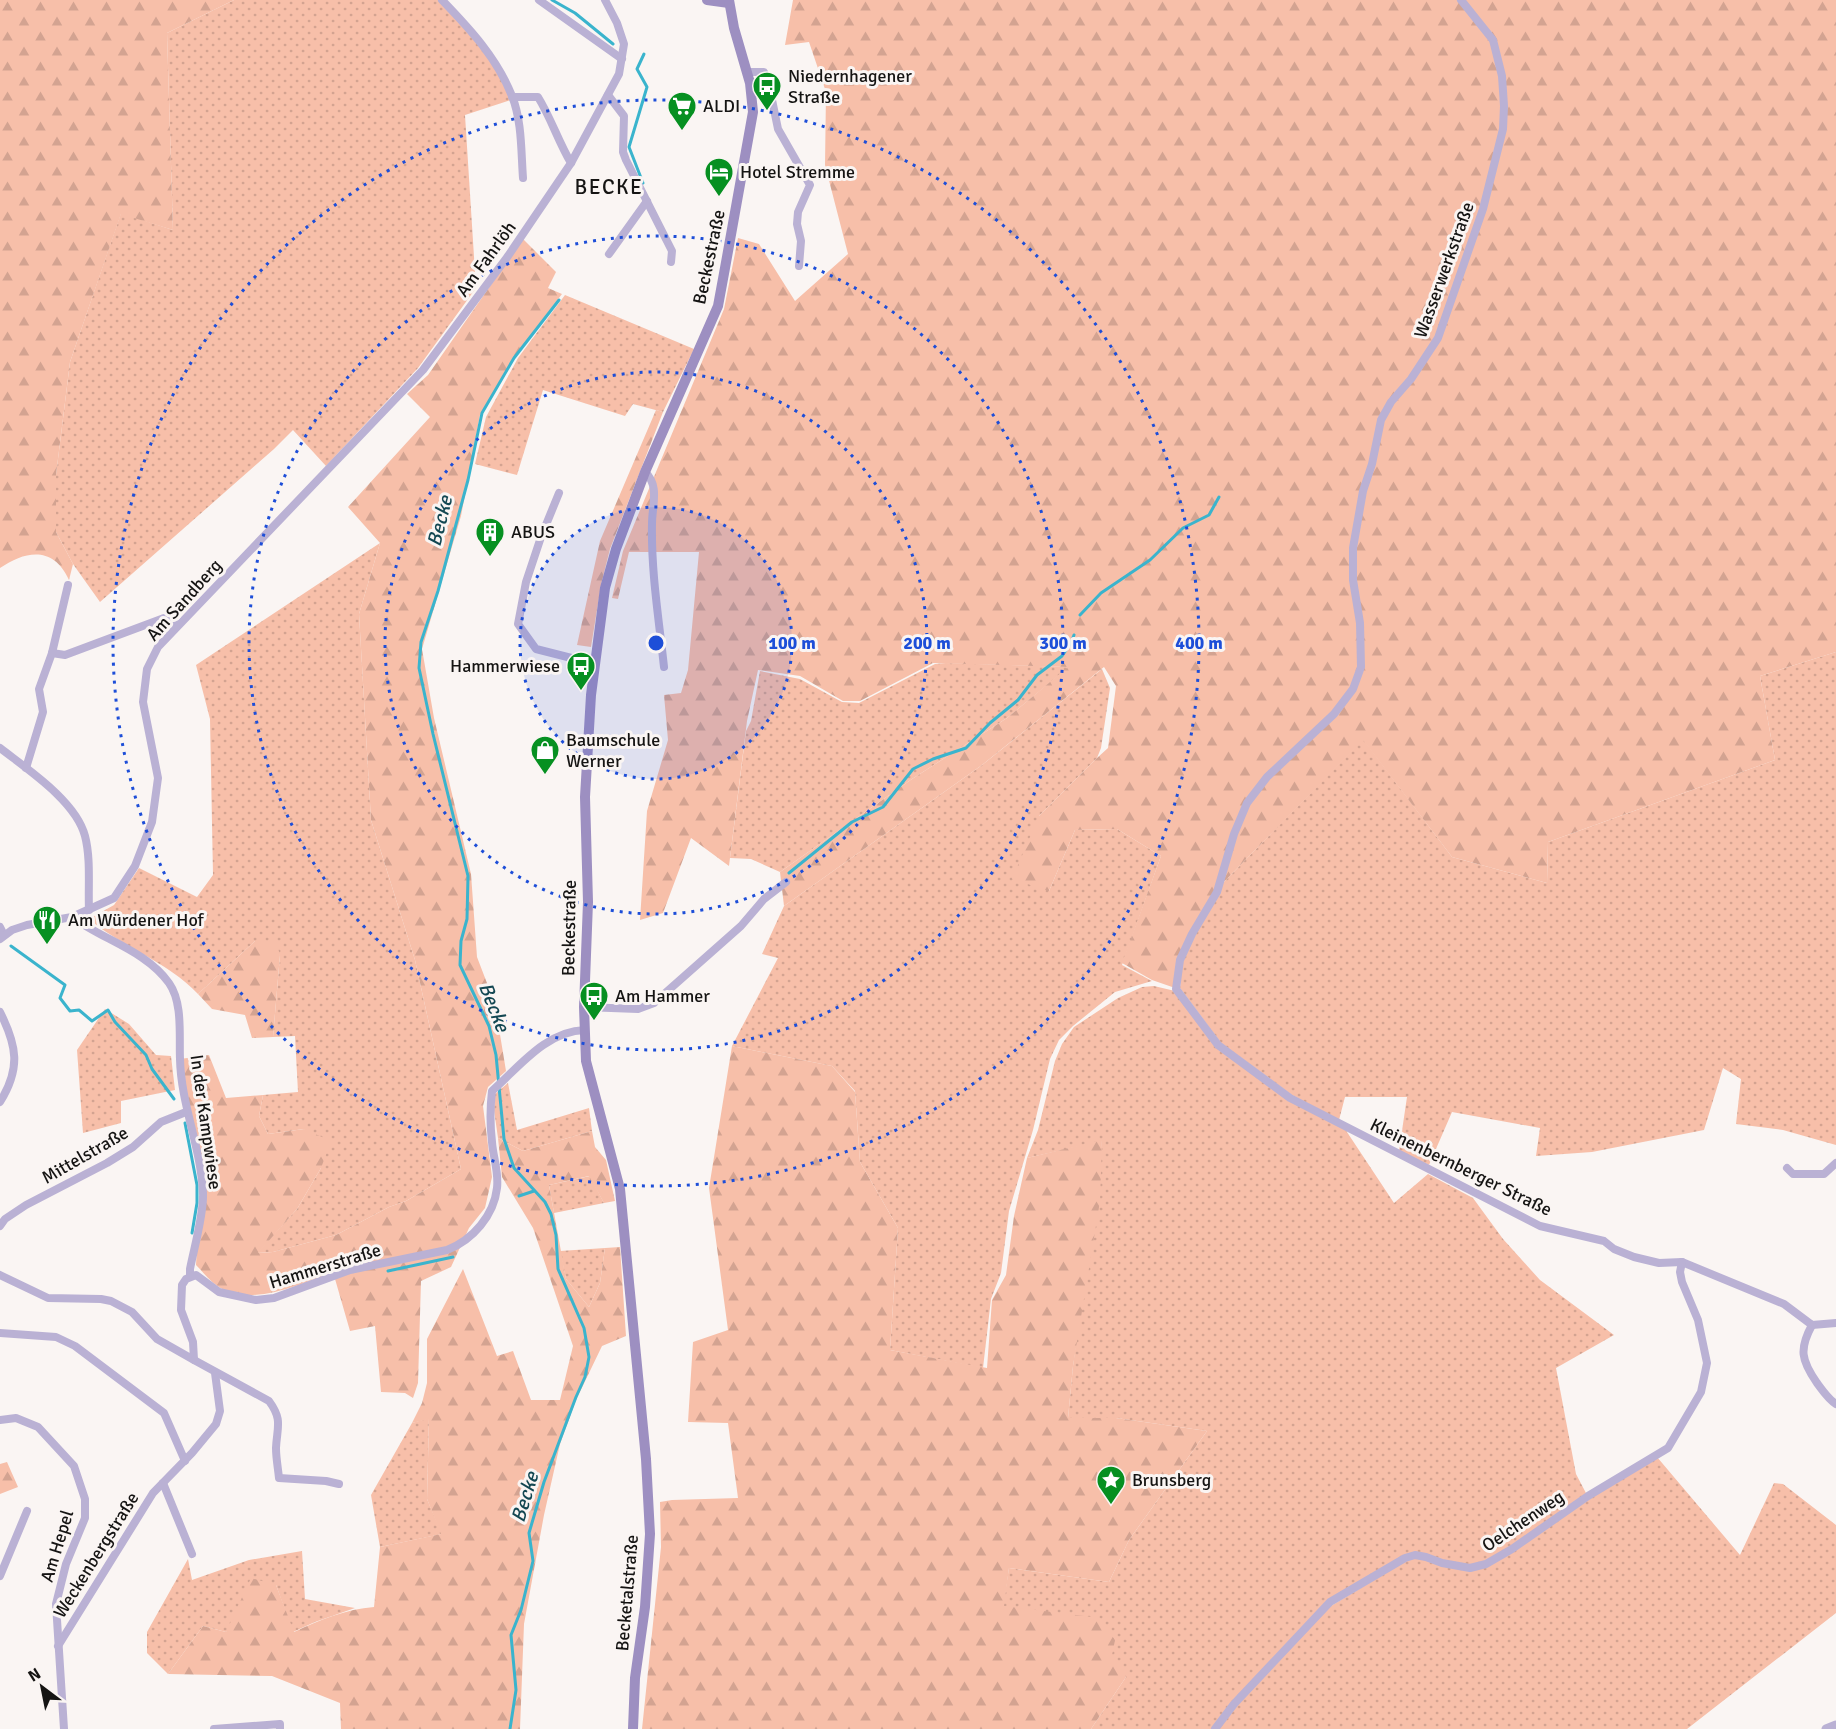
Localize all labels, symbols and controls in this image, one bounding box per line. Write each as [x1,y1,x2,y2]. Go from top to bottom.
place label: Niedernhagener Straße [788,65,912,108]
bus stop icon: Niedernhagener Straße [751,70,783,112]
supermarket icon: ALDI [666,90,698,132]
place label: ALDI [703,95,740,117]
hotel icon: Hotel Stremme [703,156,735,198]
place label: Hotel Stremme [740,161,855,183]
district label: BECKE [574,174,644,200]
street label: Wasserwerkstraße [1409,199,1479,341]
street label: Beckestraße [688,208,730,306]
street label: Am Fahrlöh [451,217,521,301]
water label: Becke [422,492,459,549]
building icon: ABUS [474,516,506,558]
place label: ABUS [511,521,555,543]
street label: Am Sandberg [142,555,226,645]
text: 100 m [768,632,816,654]
text: 200 m [903,632,951,654]
text: 300 m [1039,632,1087,654]
text: 400 m [1175,632,1223,654]
centre of rings [646,633,666,653]
bus stop icon: Hammerwiese [565,650,597,692]
place label: Hammerwiese [450,655,560,677]
place label: Baumschule Werner [566,729,660,772]
shop icon: Baumschule Werner [529,734,561,776]
street label: Beckestraße [557,880,581,976]
restaurant icon: Am Würdener Hof [31,904,63,946]
place label: Am Würdener Hof [68,909,205,931]
water label: Becke [473,979,516,1036]
bus stop icon: Am Hammer [578,980,610,1022]
place label: Am Hammer [615,985,710,1007]
street label: In der Kampwiese [186,1053,226,1191]
street label: Kleinenbernberger Straße [1366,1113,1556,1221]
street label: Mittelstraße [38,1121,132,1189]
street label: Hammerstraße [266,1239,384,1293]
place icon: Brunsberg [1095,1464,1127,1506]
water label: Becke [506,1468,545,1525]
place label: Brunsberg [1132,1469,1211,1491]
street label: Oelchenweg [1478,1486,1568,1556]
street label: Weckenbergstraße [48,1488,144,1622]
street label: Am Hepel [36,1507,78,1585]
street label: Becketalstraße [611,1534,643,1652]
north arrow [12,1657,72,1717]
text: N [25,1664,45,1687]

